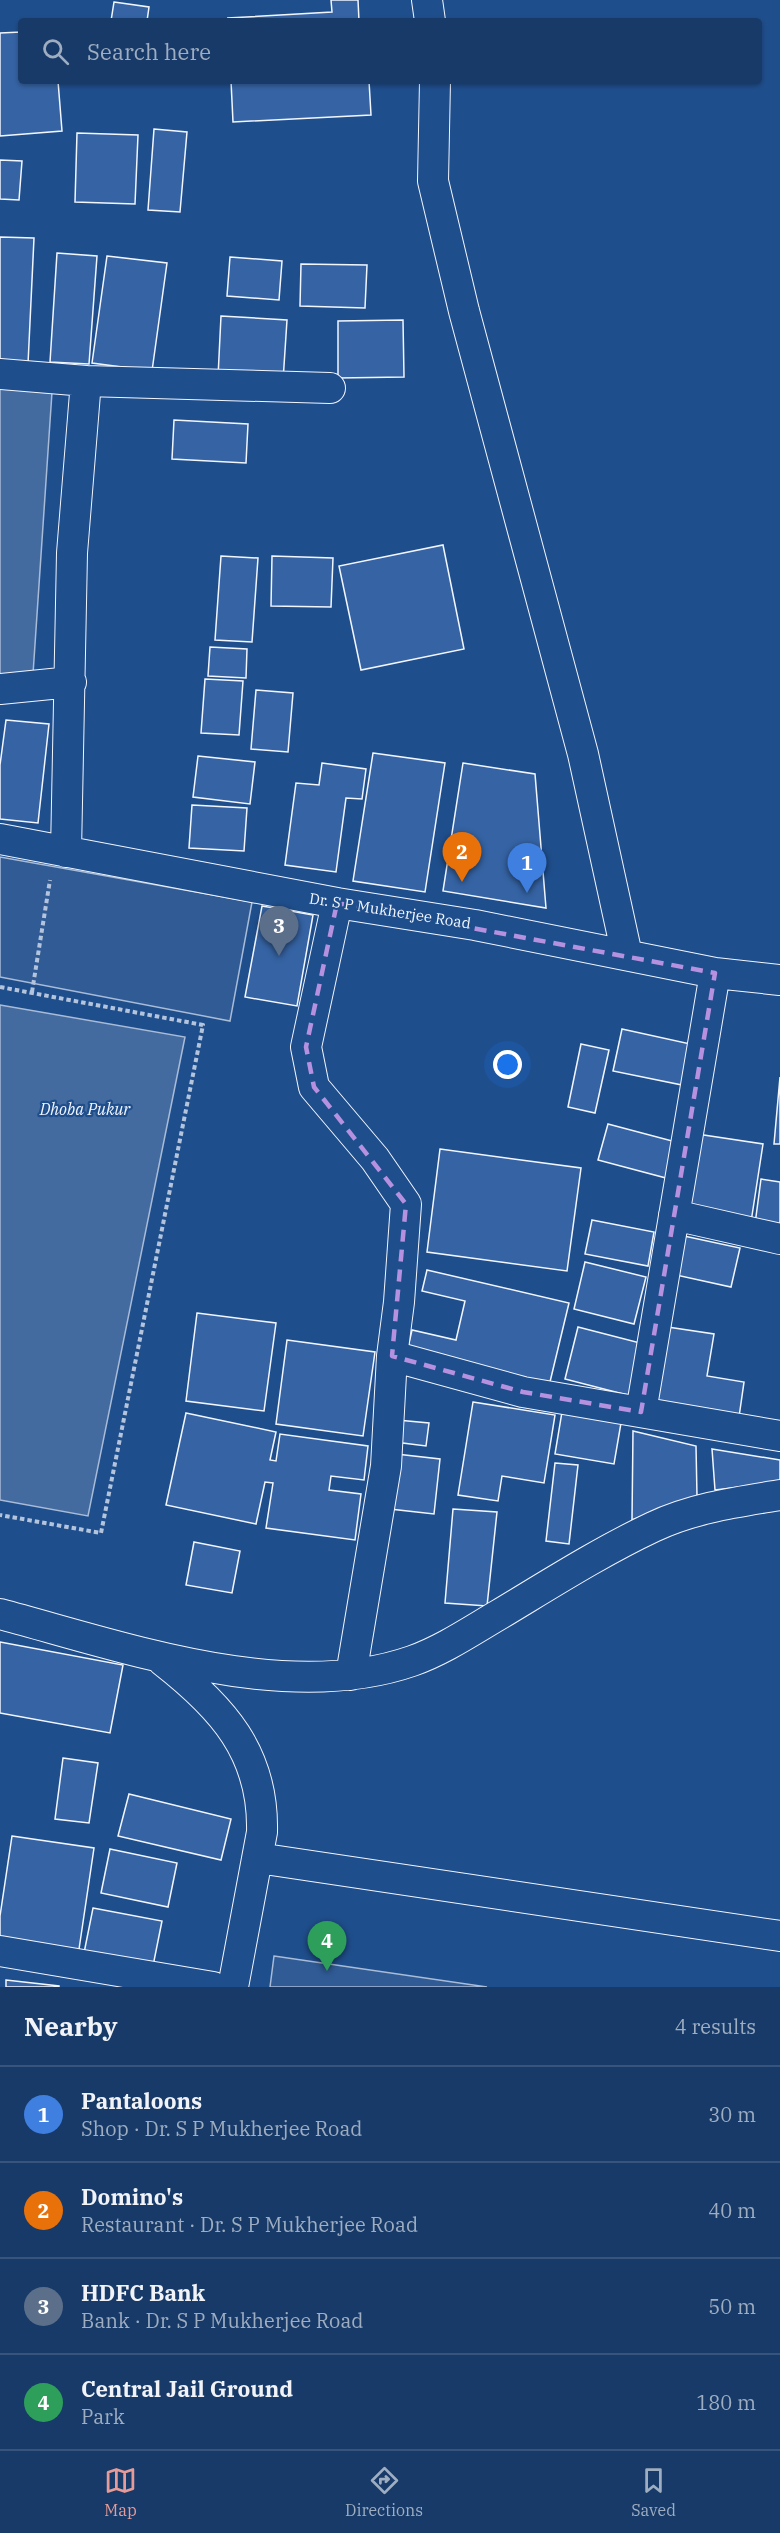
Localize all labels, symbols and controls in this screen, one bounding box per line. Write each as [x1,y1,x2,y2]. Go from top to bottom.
search box [18,18,762,84]
icon: search [39,35,72,68]
text: Search here [87,37,211,66]
pin: 2 [442,832,482,882]
pin: 1 [508,844,546,893]
street label: Dr. S P Mukherjee Road [308,888,472,933]
pin: 3 [260,906,298,956]
your location [493,1050,522,1079]
water label: Dhoba Pukur [39,1099,131,1119]
pin: 4 [308,1922,346,1971]
text: Nearby [24,2009,118,2043]
text: 4 results [675,2013,756,2040]
text: Pantaloons [81,2086,202,2115]
text: 1 [38,2101,50,2128]
text: 30 m [708,2101,756,2128]
text: Shop · Dr. S P Mukherjee Road [81,2115,362,2142]
text: Domino's [81,2182,183,2211]
text: 2 [38,2197,50,2224]
text: 40 m [708,2197,756,2224]
text: Restaurant · Dr. S P Mukherjee Road [81,2211,418,2238]
text: HDFC Bank [81,2278,205,2307]
text: 3 [38,2293,50,2320]
text: 50 m [708,2293,756,2320]
text: Bank · Dr. S P Mukherjee Road [81,2307,363,2334]
text: Central Jail Ground [81,2374,293,2403]
text: 4 [38,2389,50,2416]
text: 180 m [696,2389,756,2416]
text: Park [81,2403,125,2430]
tab: Map [104,2464,137,2520]
tab: Directions [345,2464,423,2520]
tab: Saved [631,2464,676,2520]

